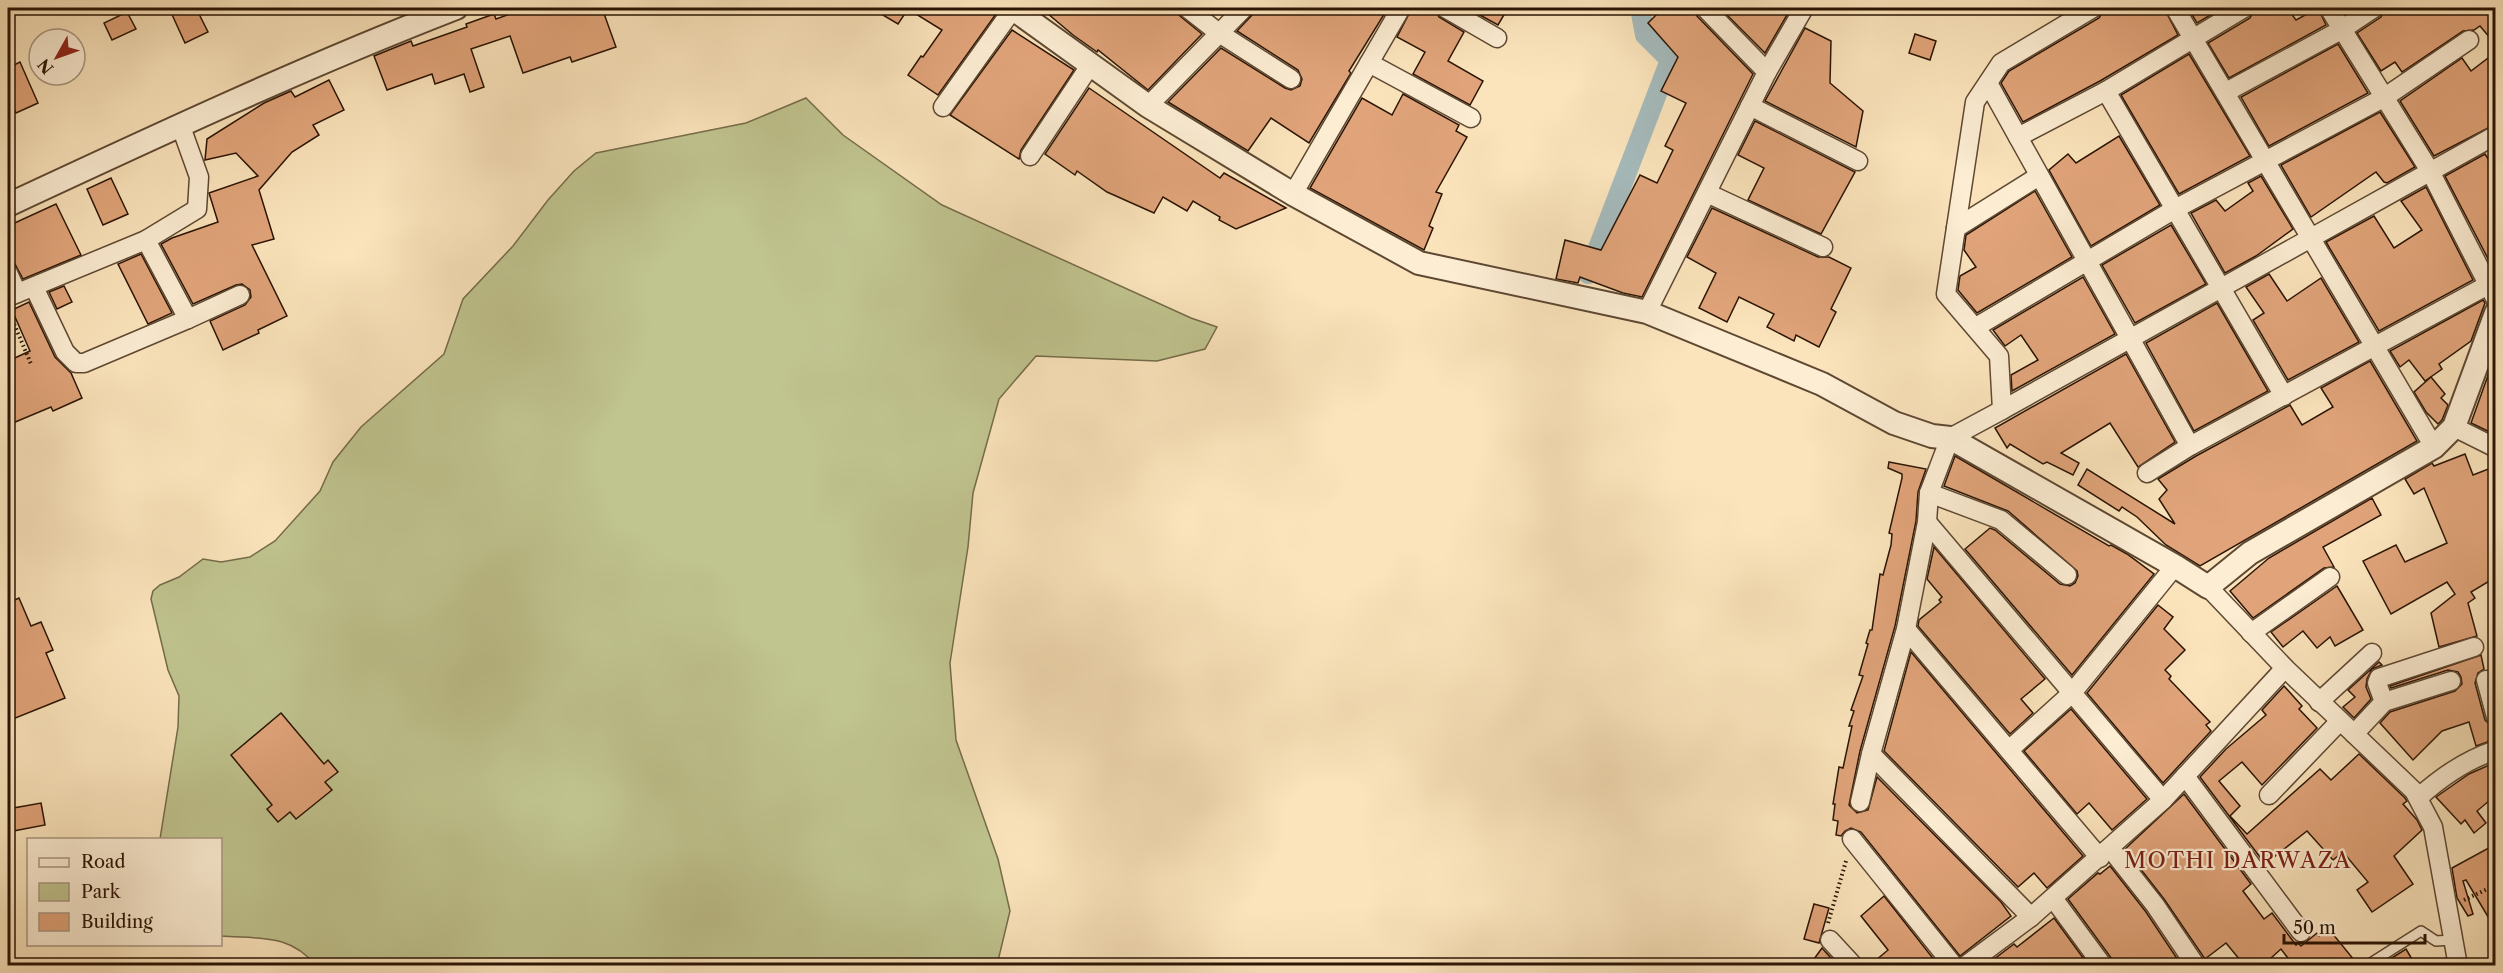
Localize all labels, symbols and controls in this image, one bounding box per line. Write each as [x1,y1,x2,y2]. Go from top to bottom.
north arrow [27,27,87,87]
text: N [33,55,58,78]
legend [27,838,222,946]
district label: MOTHI DARWAZA [2124,847,2352,874]
text: Road [81,851,126,873]
text: Park [81,881,122,903]
scale bar [2284,907,2425,945]
text: Building [81,911,153,933]
text: 50 m [2293,917,2336,939]

